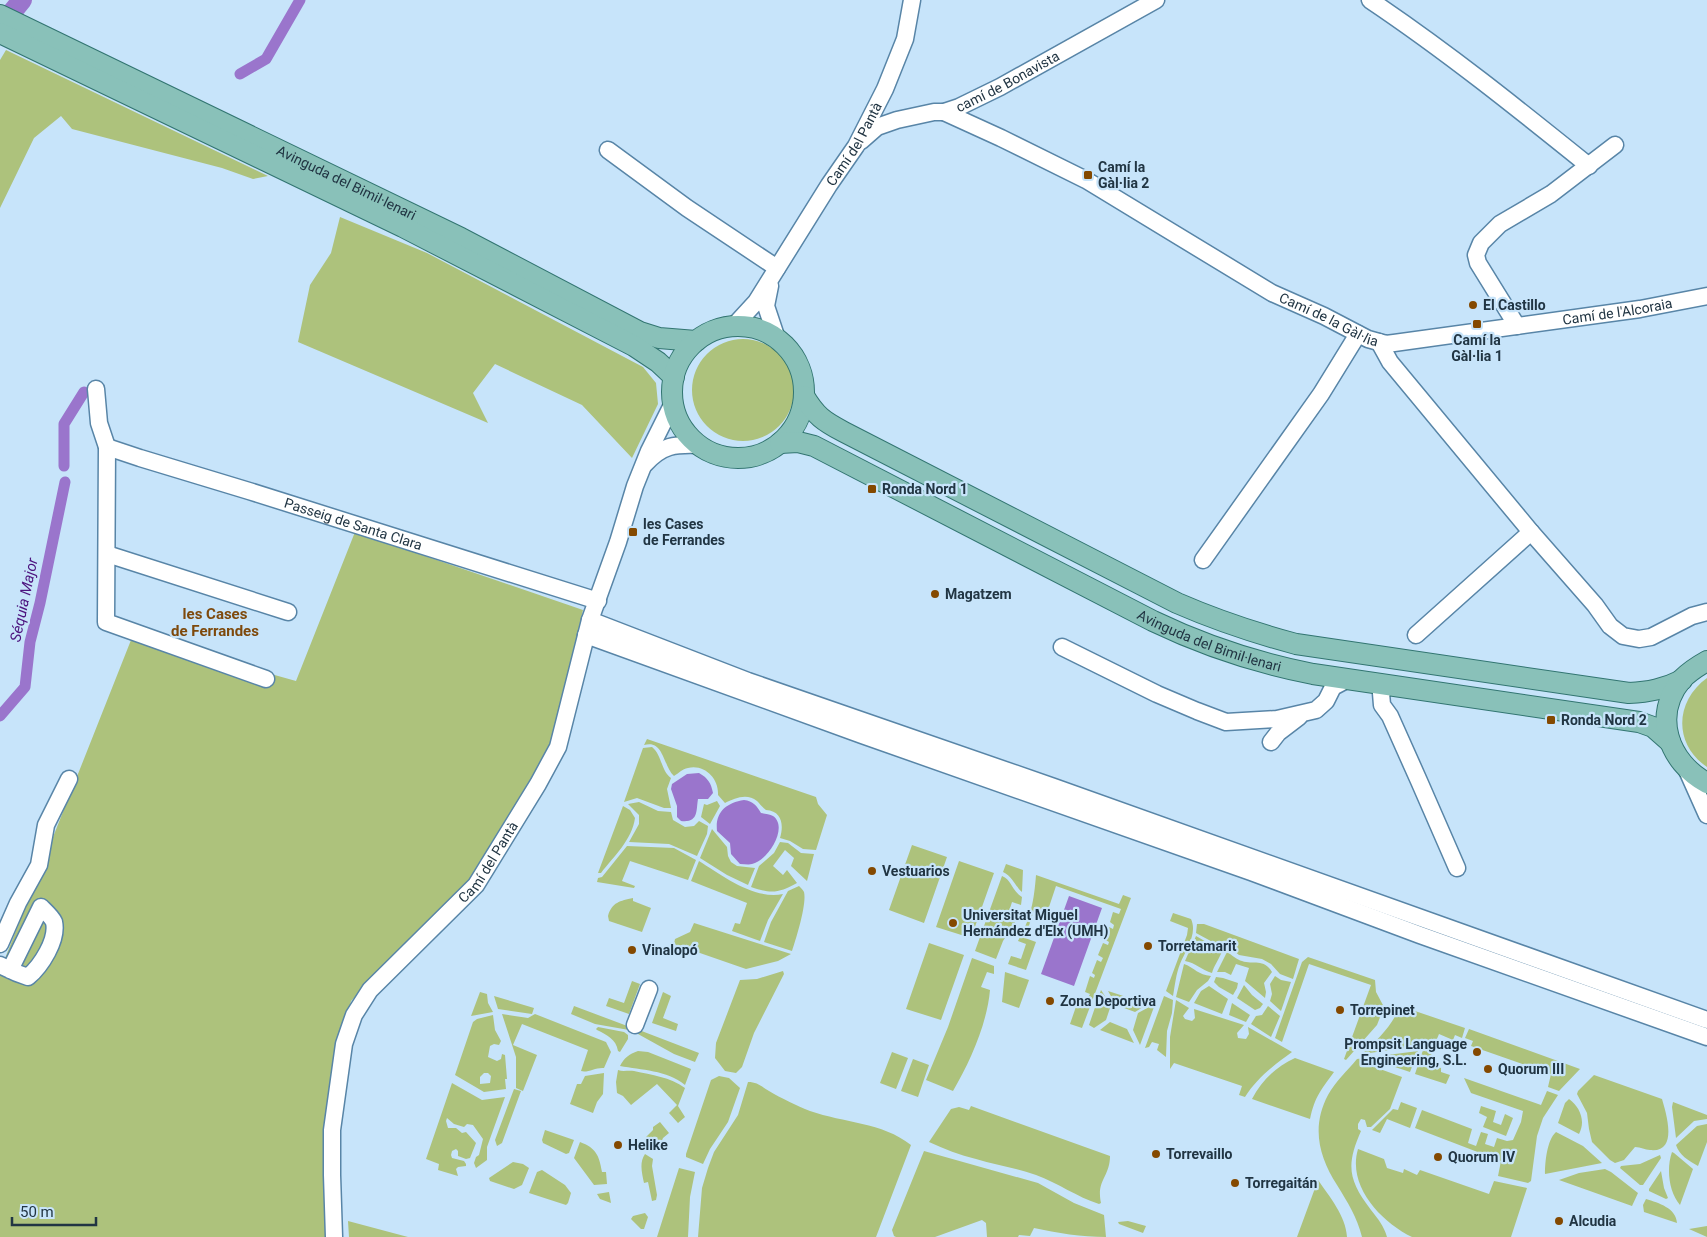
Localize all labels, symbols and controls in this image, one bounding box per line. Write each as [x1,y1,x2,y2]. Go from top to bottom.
street label: camí de Bonavista [953,48,1062,115]
street label: Camí del Pantà [823,100,885,189]
street label: Avinguda del Bimil·lenari [274,142,419,223]
place label: Camí la Gàl·lia 2 [1098,159,1149,191]
marker: Camí la Gàl·lia 2 [1082,169,1094,181]
street label: Camí de la Gàl·lia [1277,289,1380,349]
street label: Camí de l'Alcoraia [1562,295,1674,328]
place label: El Castillo [1483,297,1546,313]
marker: El Castillo [1467,299,1479,311]
marker: Camí la Gàl·lia 1 [1471,318,1483,330]
place label: Camí la Gàl·lia 1 [1451,332,1503,364]
place label: Ronda Nord 1 [882,481,968,497]
marker: Ronda Nord 1 [866,483,878,495]
street label: Passeig de Santa Clara [282,495,424,553]
place label: les Cases de Ferrandes [643,516,725,548]
marker: les Cases de Ferrandes [627,526,639,538]
water label: Séquia Major [6,555,42,643]
place label: Magatzem [945,586,1012,602]
marker: Magatzem [929,588,941,600]
district label: les Cases de Ferrandes [171,605,259,640]
street label: Avinguda del Bimil·lenari [1135,606,1283,675]
place label: Ronda Nord 2 [1561,712,1647,728]
marker: Ronda Nord 2 [1545,714,1557,726]
street label: Camí del Pantà [455,819,521,906]
place label: Vestuarios [882,863,950,879]
marker: Vestuarios [866,865,878,877]
place label: Universitat Miguel Hernández d'Elx (UMH) [963,907,1108,940]
marker: Universitat Miguel Hernández d'Elx (UMH) [947,917,959,929]
place label: Torretamarit [1158,938,1237,954]
marker: Torretamarit [1142,940,1154,952]
place label: Vinalopó [642,942,698,958]
marker: Vinalopó [626,944,638,956]
place label: Zona Deportiva [1060,993,1156,1009]
marker: Zona Deportiva [1044,995,1056,1007]
place label: Torrepinet [1350,1002,1415,1018]
marker: Torrepinet [1334,1004,1346,1016]
place label: Prompsit Language Engineering, S.L. [1344,1036,1467,1068]
marker: Prompsit Language Engineering, S.L. [1471,1046,1483,1058]
place label: Quorum III [1498,1061,1564,1077]
marker: Quorum III [1482,1063,1494,1075]
place label: Helike [628,1137,668,1153]
marker: Helike [612,1139,624,1151]
place label: Torrevaillo [1166,1146,1233,1162]
marker: Torrevaillo [1150,1148,1162,1160]
place label: Quorum IV [1448,1149,1516,1165]
marker: Quorum IV [1432,1151,1444,1163]
place label: Torregaitán [1245,1175,1318,1191]
marker: Torregaitán [1229,1177,1241,1189]
scale bar [12,1194,96,1226]
text: 50 m [20,1203,54,1221]
place label: Alcudia [1569,1213,1617,1229]
marker: Alcudia [1553,1215,1565,1227]

